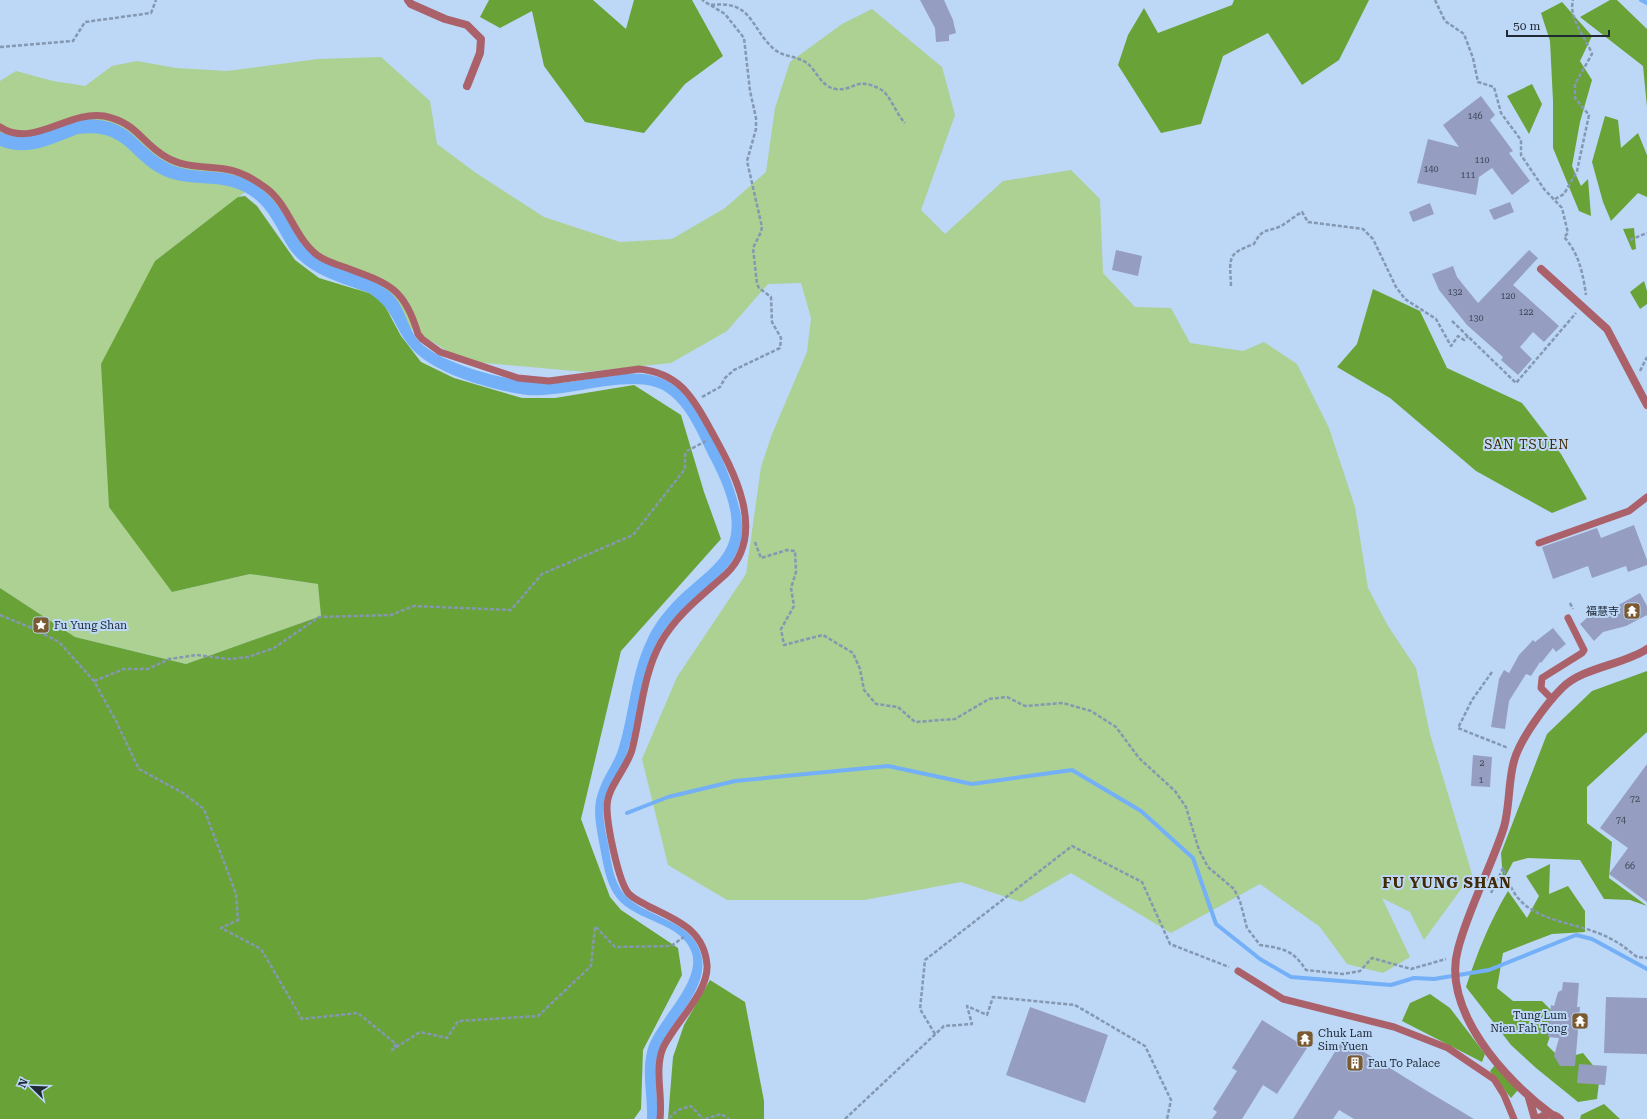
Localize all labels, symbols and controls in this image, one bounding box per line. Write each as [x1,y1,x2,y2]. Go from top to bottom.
scale bar [1507,12,1609,38]
text: 50 m [1513,19,1540,33]
house number: 146 [1467,111,1483,121]
house number: 110 [1474,155,1490,165]
house number: 140 [1423,164,1439,174]
house number: 111 [1460,170,1476,180]
house number: 132 [1447,287,1463,297]
house number: 120 [1500,291,1516,301]
house number: 122 [1518,307,1534,317]
house number: 130 [1468,313,1484,323]
district label: SAN TSUEN [1484,437,1570,452]
temple icon: 福慧寺 [1622,601,1642,621]
place label: 福慧寺 [1586,605,1619,618]
place icon: Fu Yung Shan [31,615,51,635]
place label: Fu Yung Shan [54,619,127,632]
house number: 2 [1479,758,1485,768]
house number: 1 [1478,775,1484,785]
house number: 72 [1630,794,1640,804]
house number: 74 [1616,815,1626,825]
house number: 66 [1625,861,1635,871]
district label: FU YUNG SHAN [1382,874,1512,892]
place label: Tung Lum Nien Fah Tong [1490,1009,1568,1035]
temple icon: Tung Lum Nien Fah Tong [1570,1011,1590,1031]
place label: Chuk Lam Sim Yuen [1318,1027,1372,1053]
temple icon: Chuk Lam Sim Yuen [1295,1029,1315,1049]
building icon: Fau To Palace [1345,1053,1365,1073]
place label: Fau To Palace [1368,1057,1440,1070]
north arrow [12,1067,52,1107]
text: N [16,1076,31,1090]

